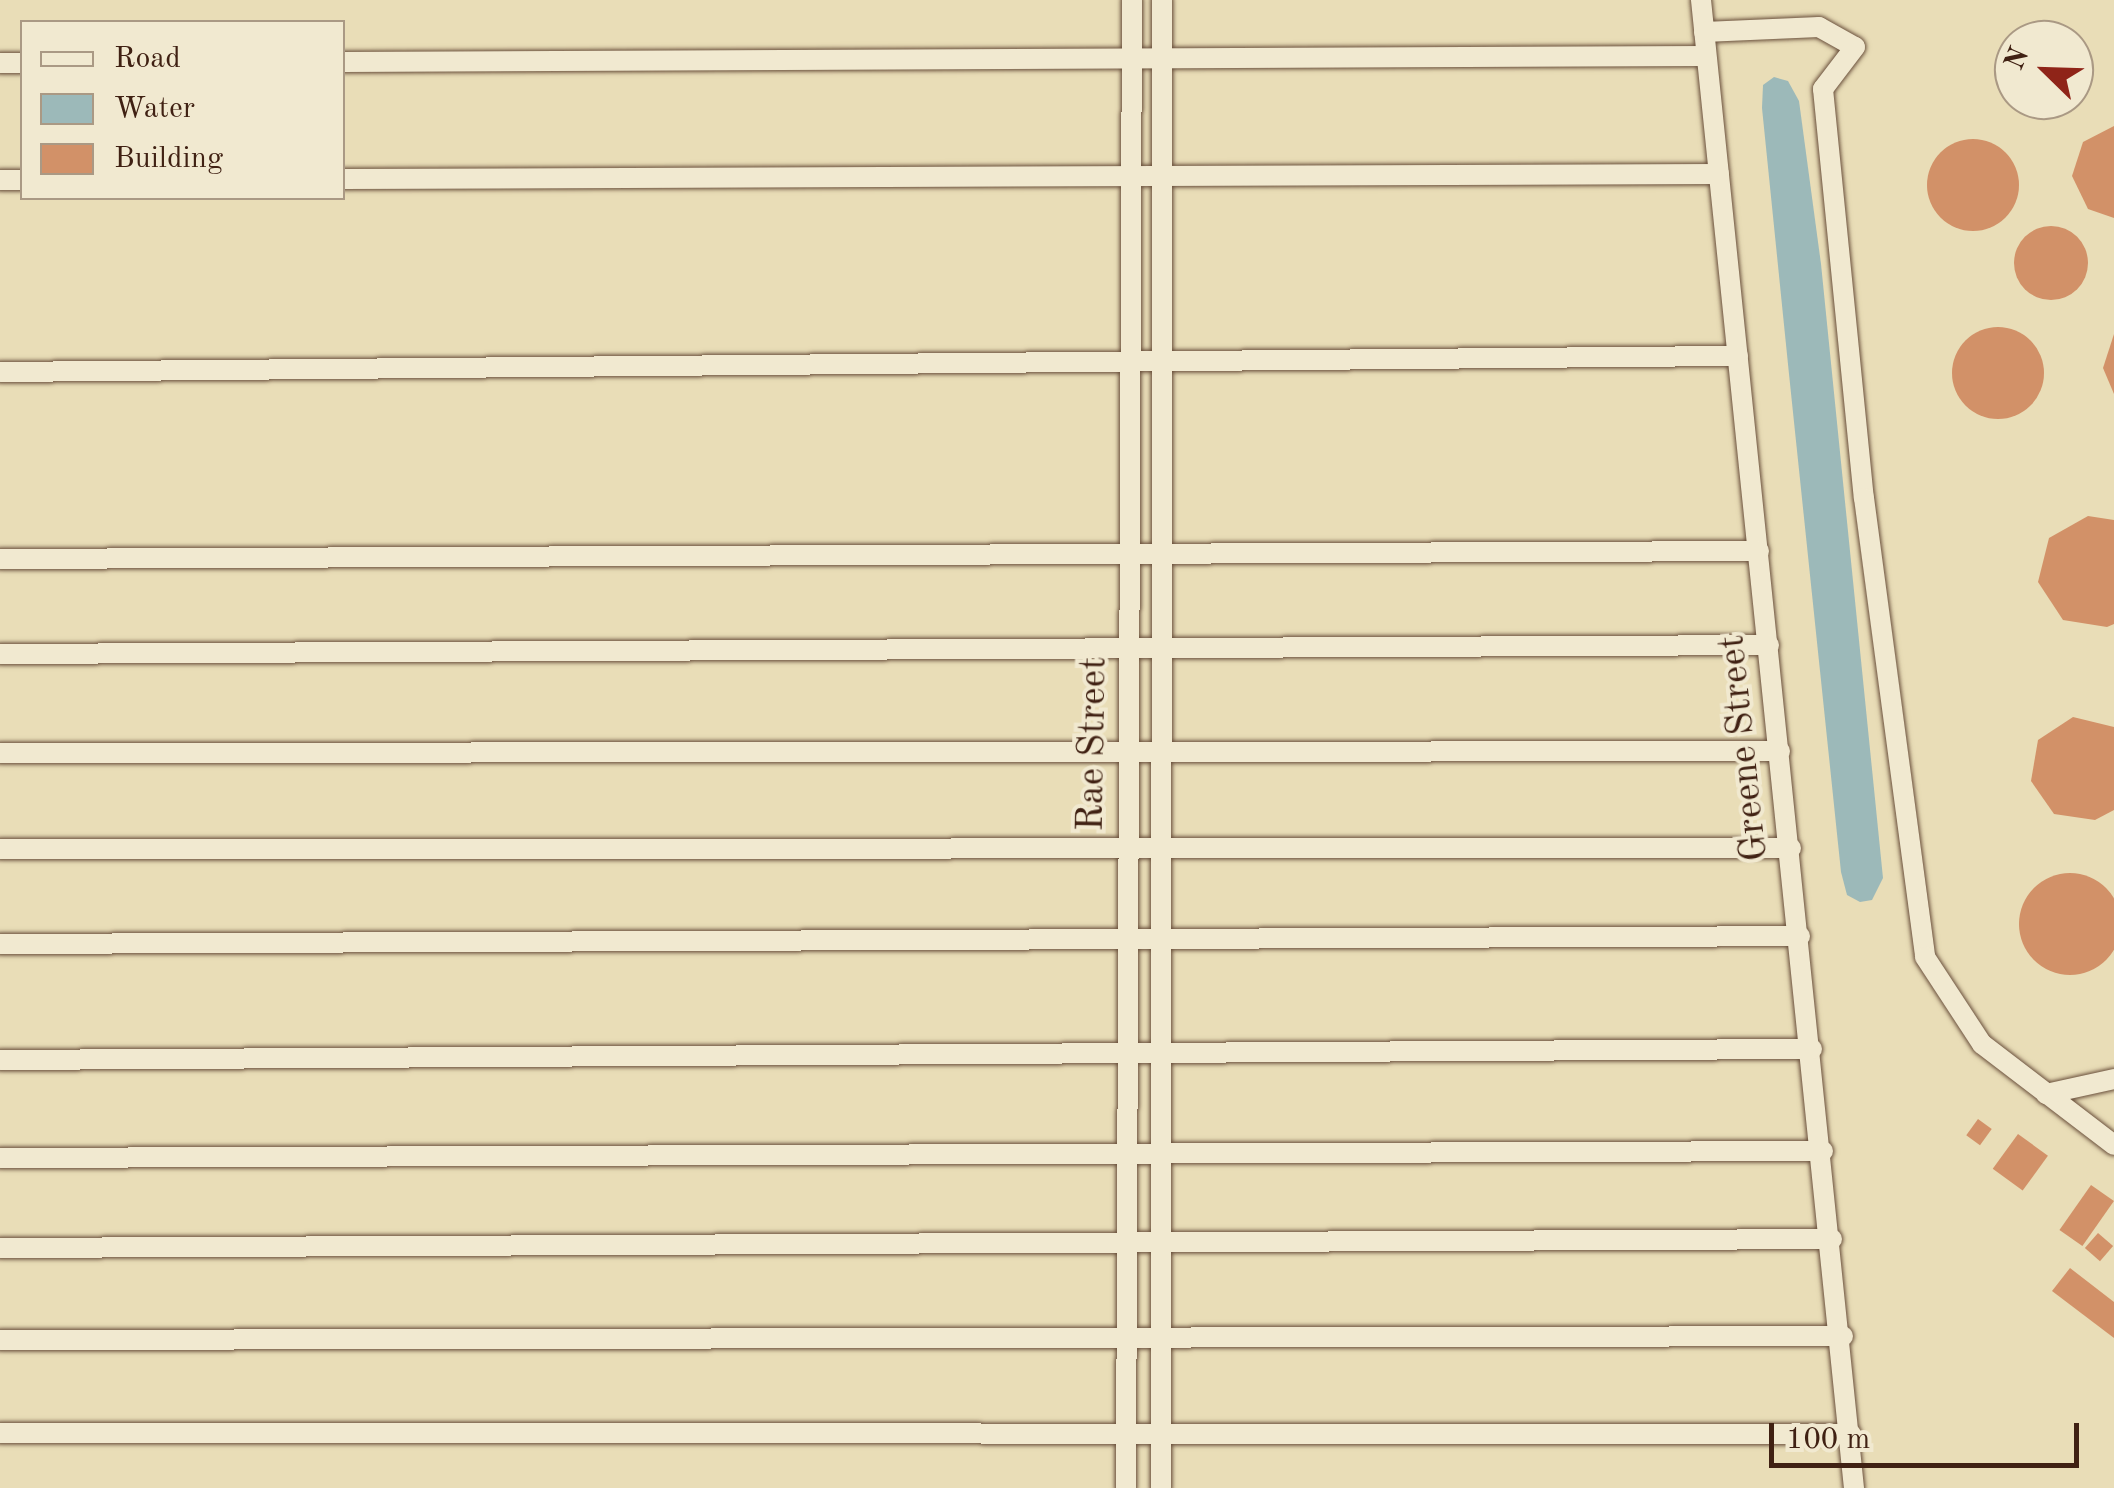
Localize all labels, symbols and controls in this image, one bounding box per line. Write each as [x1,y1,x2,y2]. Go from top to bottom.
legend [20,20,345,200]
north arrow [1994,20,2094,120]
text: Road [114,44,181,74]
text: N [2001,44,2035,74]
text: Water [114,94,195,124]
text: Building [114,144,223,174]
street label: Greene Street [1710,633,1780,863]
street label: Rae Street [1070,656,1118,832]
scale bar [1774,1403,2084,1465]
text: 100 m [1786,1425,1870,1455]

